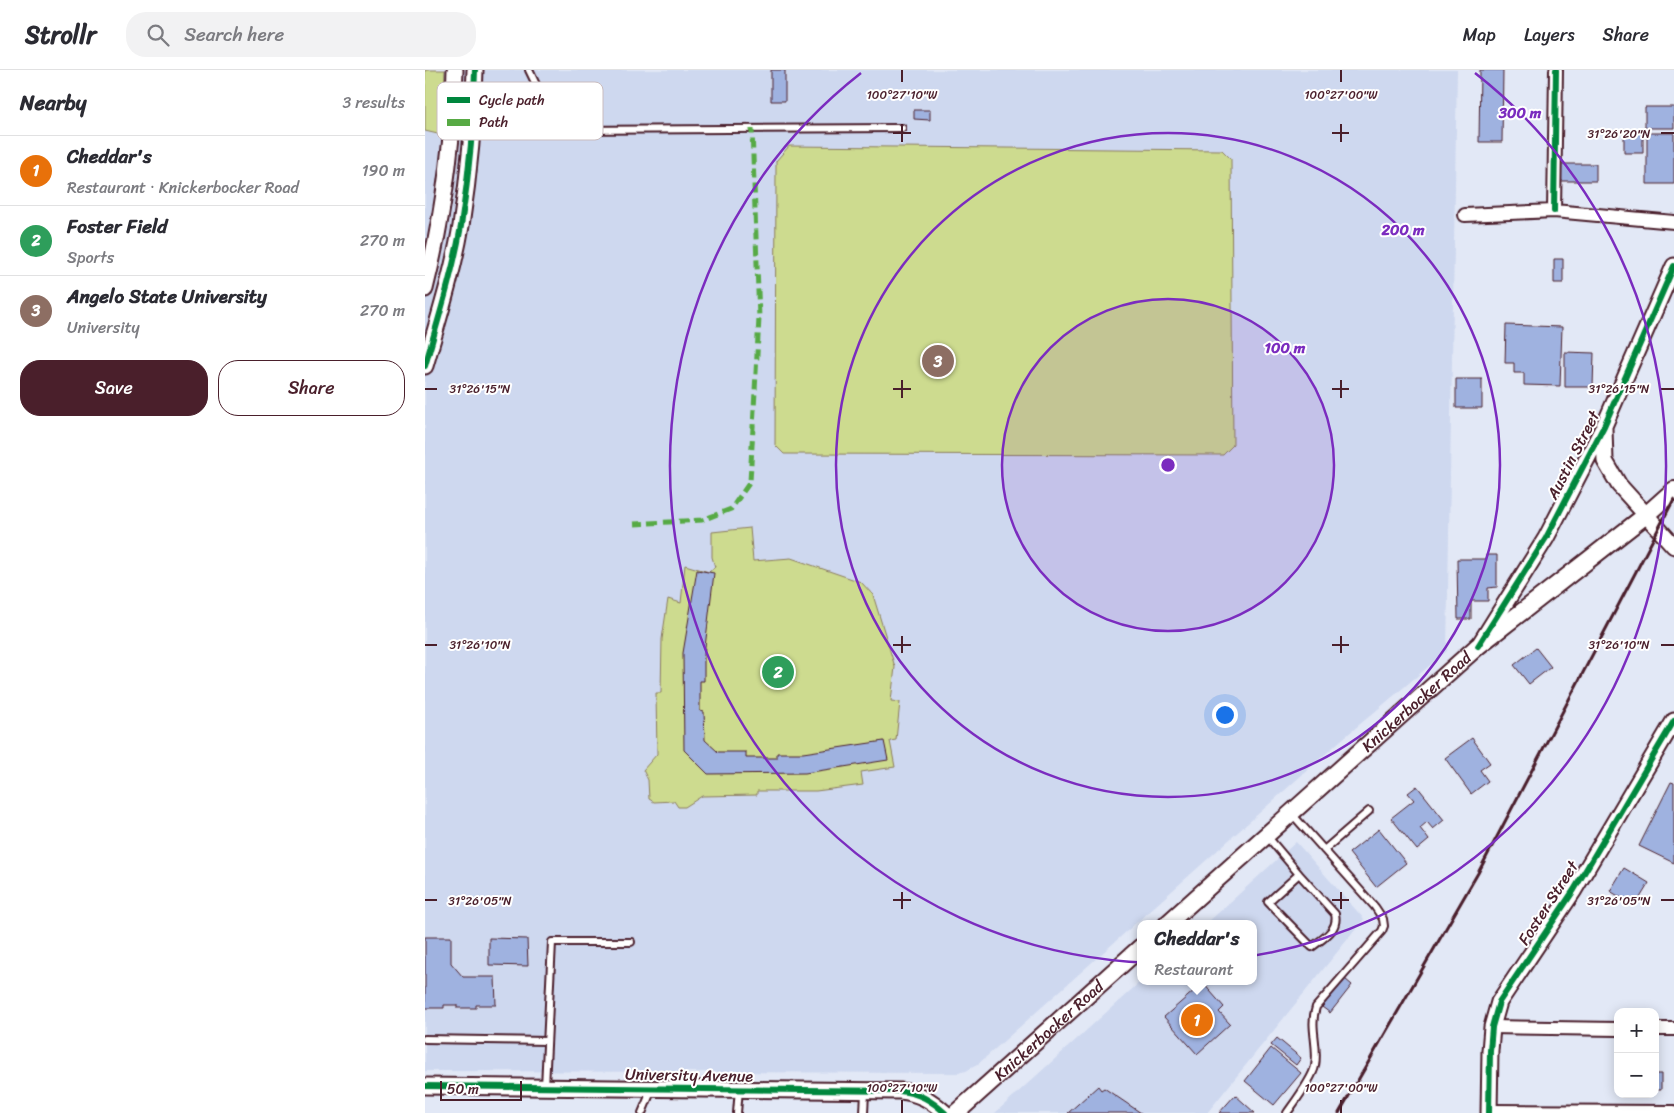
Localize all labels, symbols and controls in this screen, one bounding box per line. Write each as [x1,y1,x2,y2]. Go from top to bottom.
search box [126,12,476,57]
text: Strollr [25,14,96,56]
text: Search here [184,18,284,51]
text: Map [1463,19,1496,51]
text: Layers [1524,19,1575,51]
text: Share [1603,19,1649,51]
icon: search [144,21,172,49]
legend [437,82,603,140]
text: Nearby [20,84,86,122]
text: 100°27'10"W [867,84,938,106]
text: 100°27'00"W [1304,84,1378,106]
text: 3 results [342,88,405,117]
text: Cycle path [479,88,545,113]
text: 300 m [1498,100,1542,126]
text: Path [479,110,508,135]
text: 31°26'20"N [1588,123,1651,145]
text: Cheddar's [67,140,152,173]
text: 1 [33,156,39,185]
text: 190 m [362,156,405,185]
text: Restaurant · Knickerbocker Road [67,173,299,202]
text: Foster Field [67,210,167,243]
text: 200 m [1380,217,1425,243]
text: 2 [31,226,41,255]
text: 270 m [360,226,405,255]
text: Sports [67,243,114,272]
text: Angelo State University [67,280,267,313]
text: 3 [32,296,40,325]
text: 270 m [360,296,405,325]
text: University [67,313,140,342]
text: 100 m [1265,335,1306,361]
pin: 3 [922,342,954,380]
button: Save [20,360,208,416]
button: Share [218,360,405,416]
text: 31°26'15"N [450,378,511,400]
text: 31°26'15"N [1589,378,1650,400]
street label: Austin Street [1538,405,1608,506]
centre of rings [1159,456,1177,474]
text: 31°26'10"N [449,634,511,656]
text: 31°26'10"N [1588,634,1650,656]
street label: Knickerbocker Road [1354,643,1479,759]
pin: 2 [762,653,794,691]
your location [1212,702,1238,728]
street label: Foster Street [1510,854,1587,951]
text: 31°26'05"N [448,890,512,912]
text: 31°26'05"N [1587,890,1651,912]
popup [1137,920,1257,985]
text: Cheddar's [1155,922,1239,955]
text: Restaurant [1155,955,1234,984]
street label: Knickerbocker Road [986,971,1111,1088]
pin: 1 [1181,1001,1213,1039]
map controls [1614,1008,1659,1098]
button: + [1614,1008,1659,1053]
button: − [1614,1053,1659,1098]
street label: University Avenue [625,1059,754,1091]
text: 50 m [447,1077,479,1102]
text: 100°27'10"W [867,1077,938,1099]
text: 100°27'00"W [1304,1077,1378,1099]
scale bar [440,1078,523,1101]

